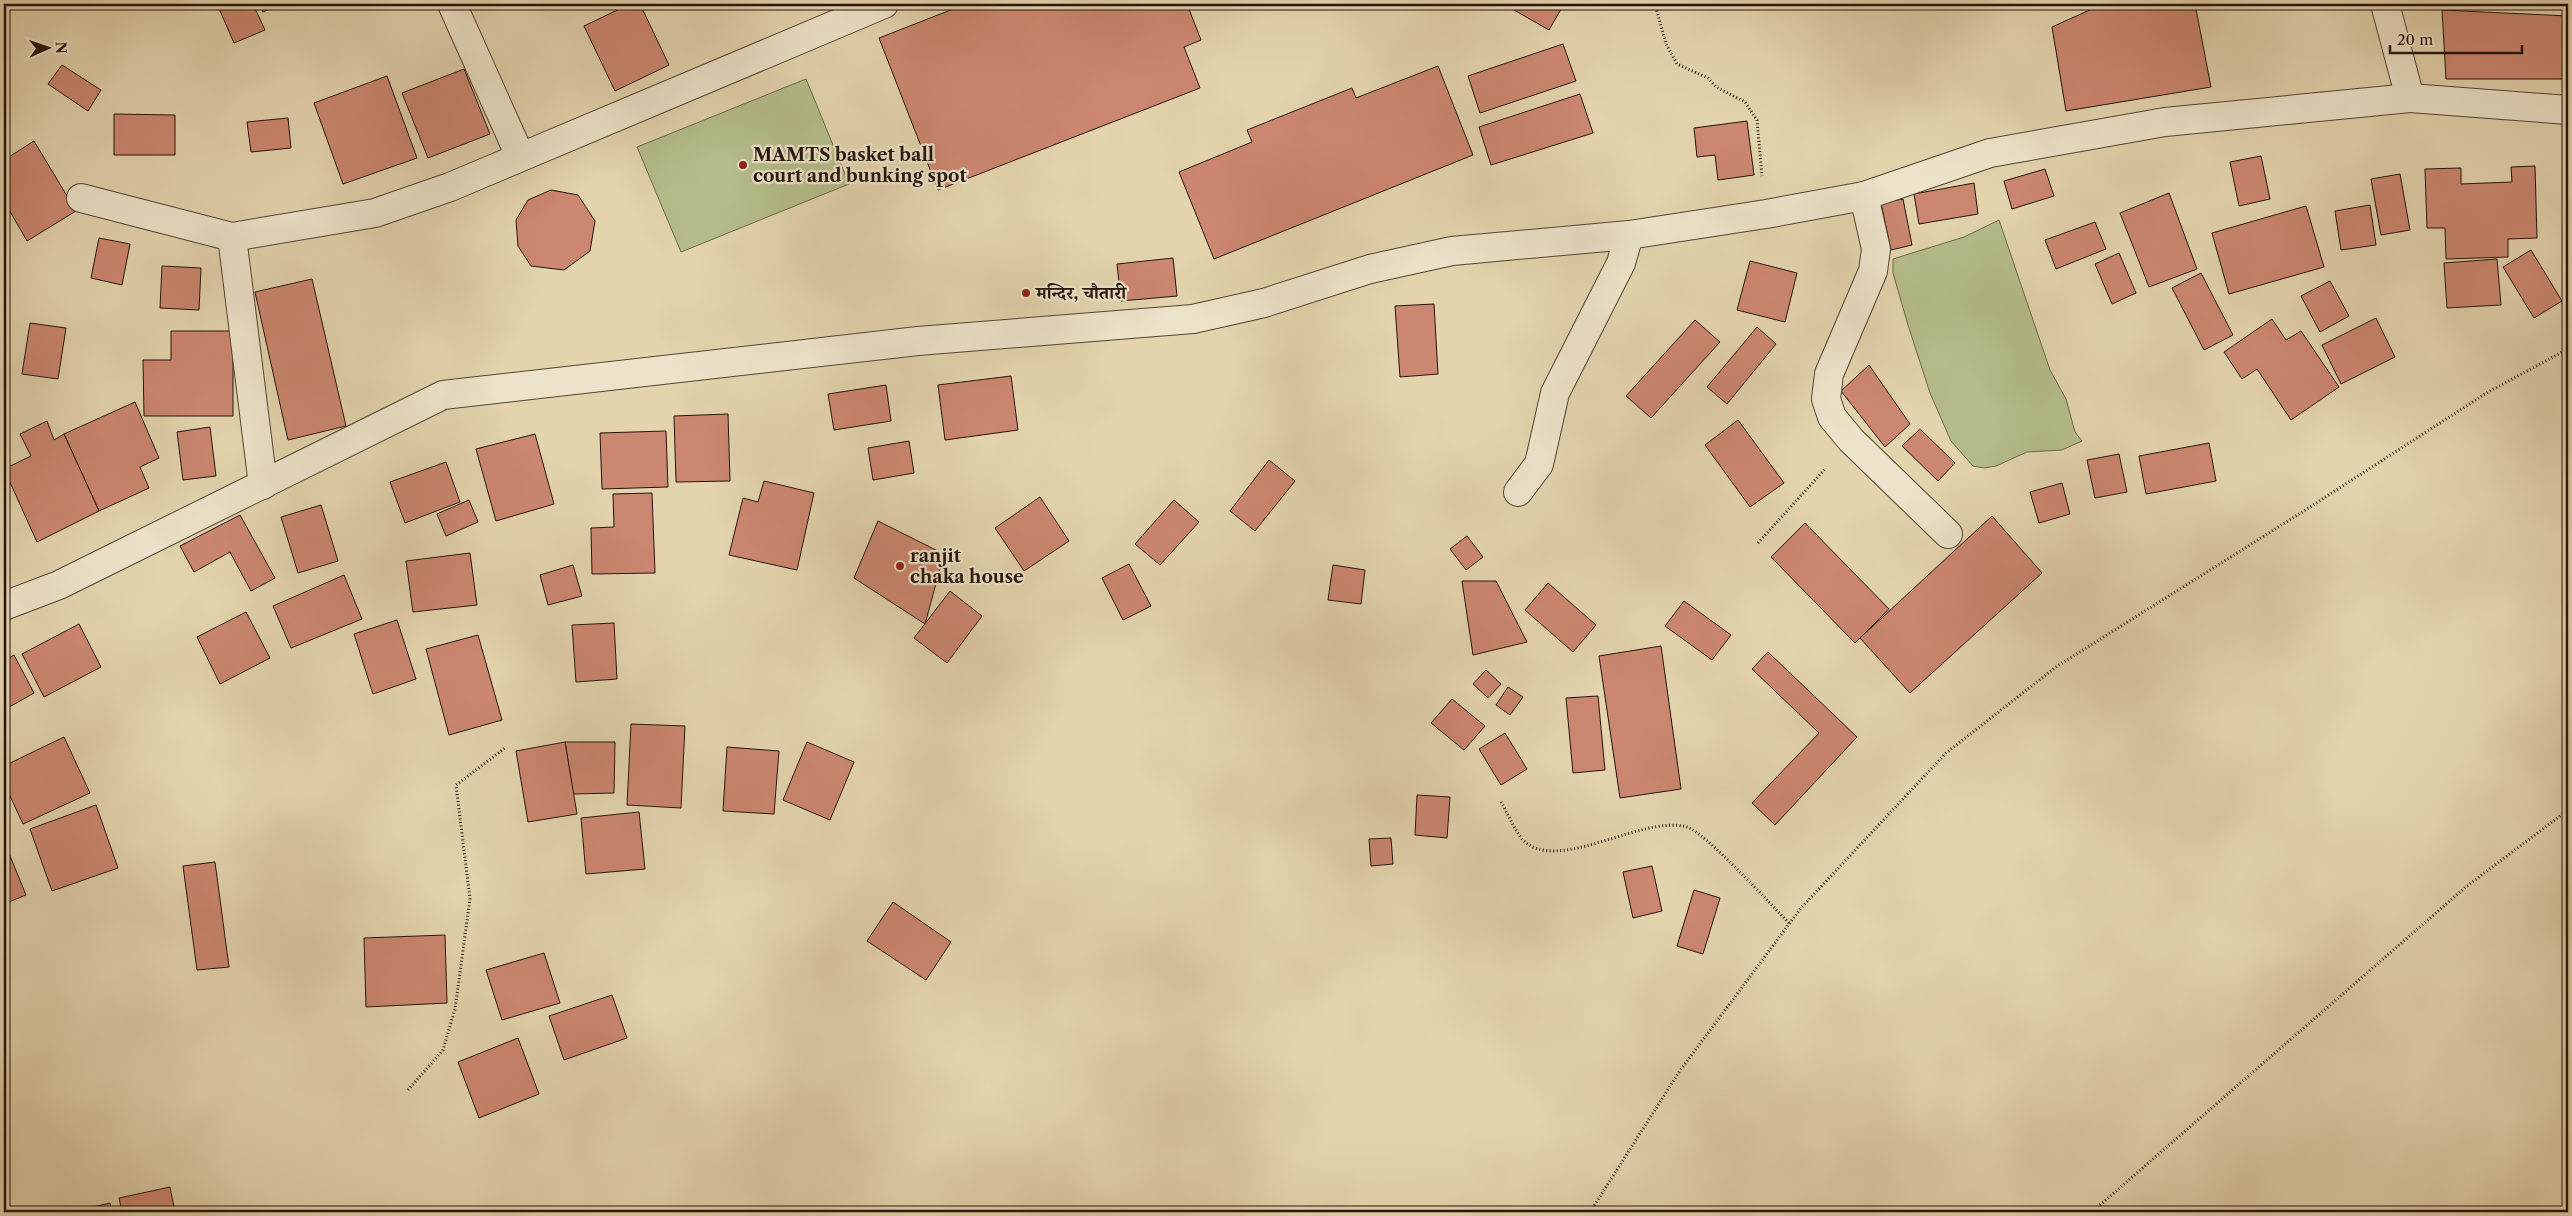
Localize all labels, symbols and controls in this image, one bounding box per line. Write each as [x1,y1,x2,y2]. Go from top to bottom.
north arrow [22,22,72,72]
scale bar [2390,22,2522,54]
text: 20 m [2397,30,2433,49]
text: N [52,41,70,54]
place label: MAMTS basket ball court and bunking spot [753,144,967,187]
marker: MAMTS basket ball court and bunking spot [737,159,749,171]
place label: मन्दिर, चौतारी [1034,282,1127,304]
marker: मन्दिर, चौतारी [1020,287,1032,299]
place label: ranjit chaka house [910,545,1024,588]
marker: ranjit chaka house [894,560,906,572]

